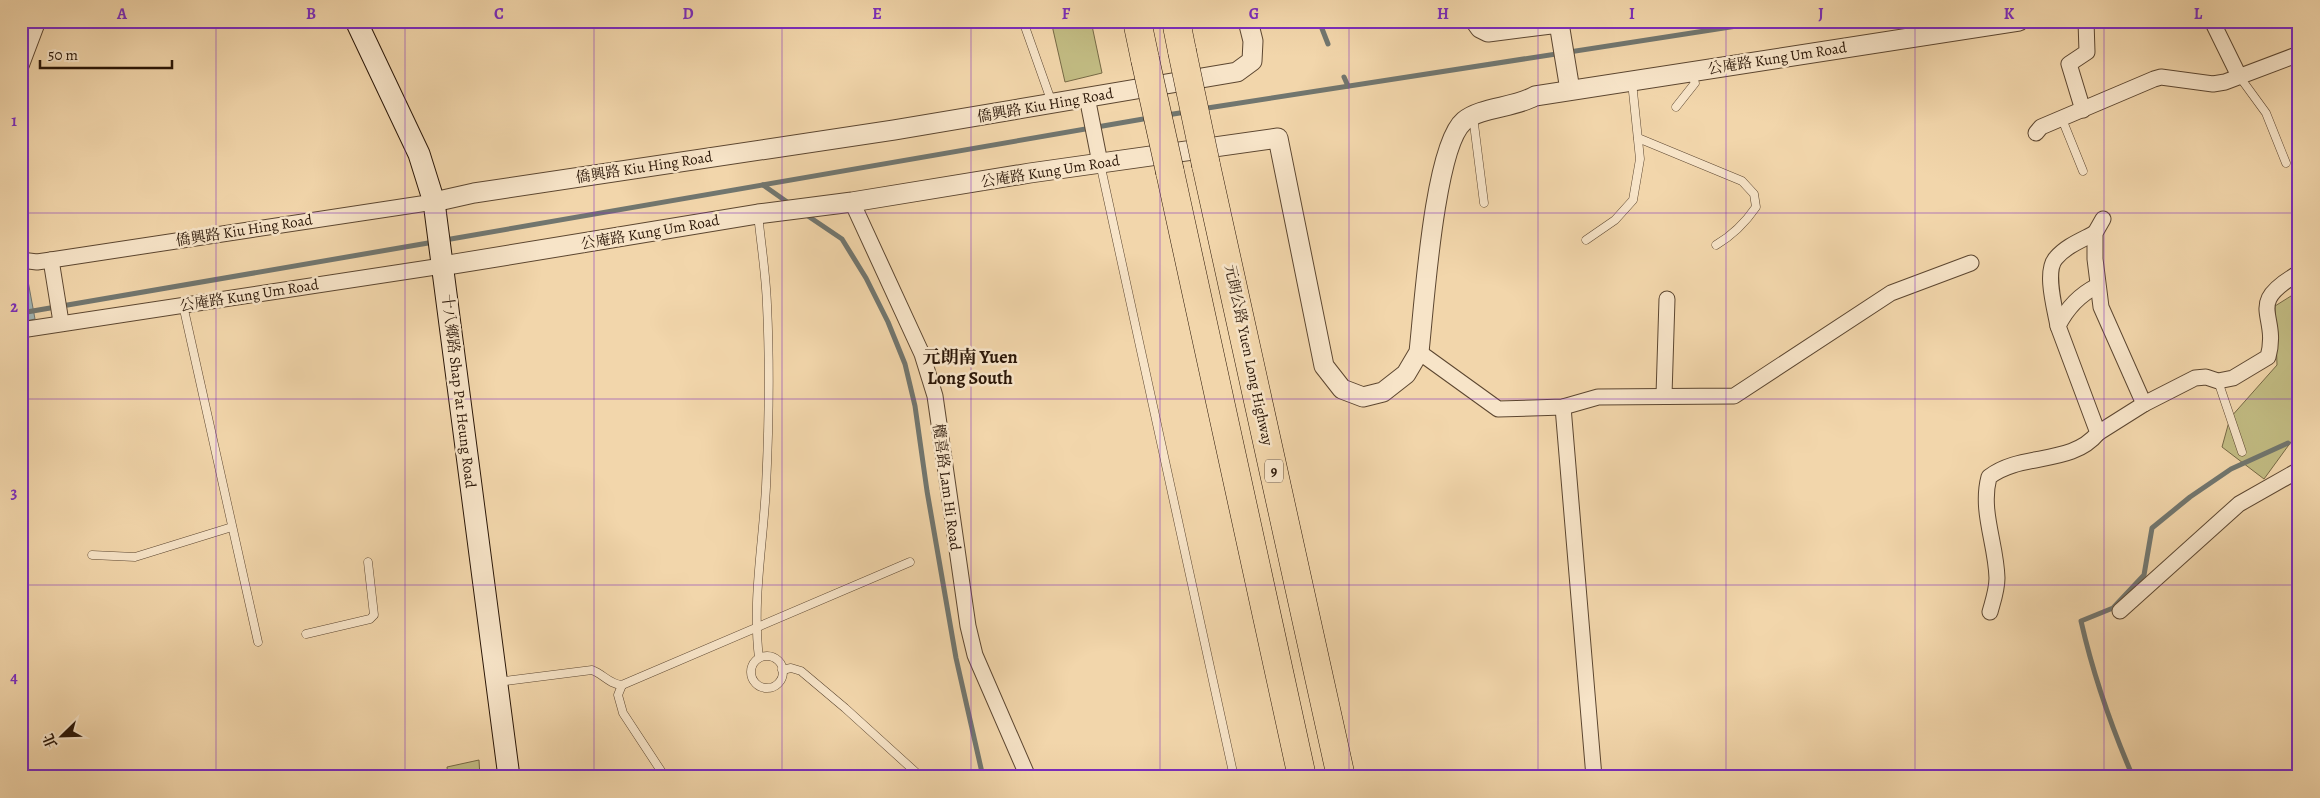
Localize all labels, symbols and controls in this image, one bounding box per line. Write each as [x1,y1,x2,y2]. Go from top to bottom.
text: A [116,3,128,25]
text: B [306,3,316,25]
text: C [494,3,504,25]
text: D [682,3,694,25]
text: E [872,3,882,25]
text: F [1062,3,1071,25]
text: G [1249,3,1259,25]
text: H [1437,3,1449,25]
text: I [1629,3,1635,25]
text: J [1818,3,1824,25]
text: K [2004,3,2015,25]
text: L [2194,3,2203,25]
street label: 公庵路 Kung Um Road [1706,37,1849,79]
scale bar [40,38,172,70]
text: 50 m [48,45,78,65]
street label: 僑興路 Kiu Hing Road [975,83,1116,127]
text: 1 [11,110,17,132]
street label: 僑興路 Kiu Hing Road [574,146,715,188]
street label: 公庵路 Kung Um Road [979,150,1122,192]
street label: 僑興路 Kiu Hing Road [174,209,315,251]
street label: 公庵路 Kung Um Road [579,210,722,254]
street label: 元朗公路 Yuen Long Highway [1220,263,1278,448]
street label: 公庵路 Kung Um Road [178,274,321,316]
street label: 十八鄉路 Shap Pat Heung Road [437,293,481,490]
text: 2 [10,296,18,318]
district label: 元朗南 Yuen Long South [922,345,1018,390]
street label: 欖喜路 Lam Hi Road [928,422,966,553]
road number: 9 [1265,460,1283,482]
text: 3 [11,482,18,504]
text: 4 [10,667,18,689]
north arrow [38,710,88,760]
text: 北 [39,731,62,751]

